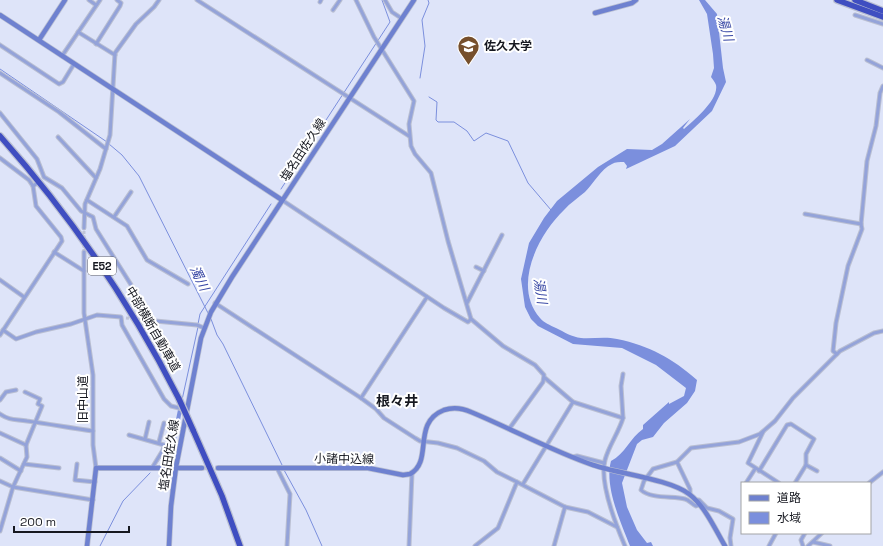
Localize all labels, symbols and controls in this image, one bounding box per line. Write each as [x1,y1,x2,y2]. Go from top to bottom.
water label: 湯川 [714,13,738,45]
school or university icon: 佐久大学 [455,33,481,66]
place label: 佐久大学 [484,38,532,54]
street label: 塩名田佐久線 [277,115,329,185]
road number: E52 [88,257,116,275]
water label: 濁川 [186,263,214,295]
water label: 湯川 [530,277,551,307]
street label: 中部横断自動車道 [122,283,184,375]
street label: 旧中山道 [75,375,91,423]
district label: 根々井 [376,392,418,410]
street label: 塩名田佐久線 [155,418,183,492]
street label: 小諸中込線 [314,450,374,468]
legend [741,482,871,534]
text: 道路 [777,490,801,506]
scale bar [14,508,129,534]
text: 水域 [777,510,801,526]
text: 200 m [20,514,56,530]

